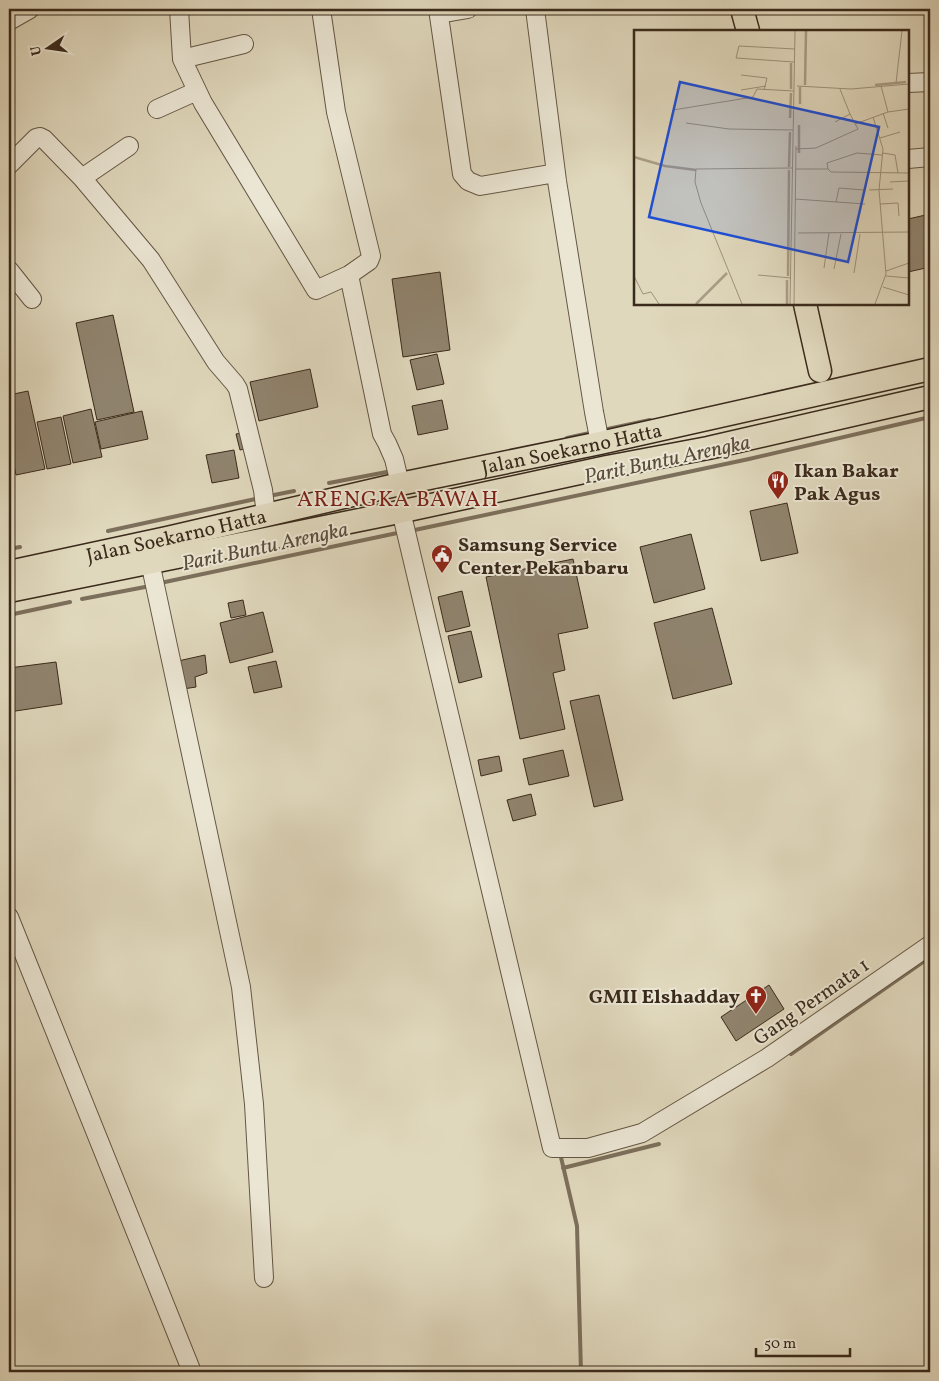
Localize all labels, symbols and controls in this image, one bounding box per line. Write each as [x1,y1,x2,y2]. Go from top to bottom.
north arrow [22,22,72,72]
inset map [634,30,909,305]
text: U [26,43,47,57]
street label: Jalan Soekarno Hatta [479,417,665,483]
water label: Parit Buntu Arengka [581,429,753,492]
place label: Ikan Bakar Pak Agus [794,458,899,509]
restaurant icon: Ikan Bakar Pak Agus [766,469,790,500]
district label: ARENGKA BAWAH [297,485,499,516]
street label: Jalan Soekarno Hatta [84,503,269,571]
water label: Parit Buntu Arengka [179,516,351,579]
place label: Samsung Service Center Pekanbaru [458,532,629,583]
public building icon: Samsung Service Center Pekanbaru [430,543,454,574]
street label: Gang Permata 1 [748,952,876,1053]
place label: GMII Elshadday [589,984,740,1012]
church icon: GMII Elshadday [744,984,768,1015]
scale bar [756,1326,850,1358]
text: 50 m [764,1334,796,1355]

